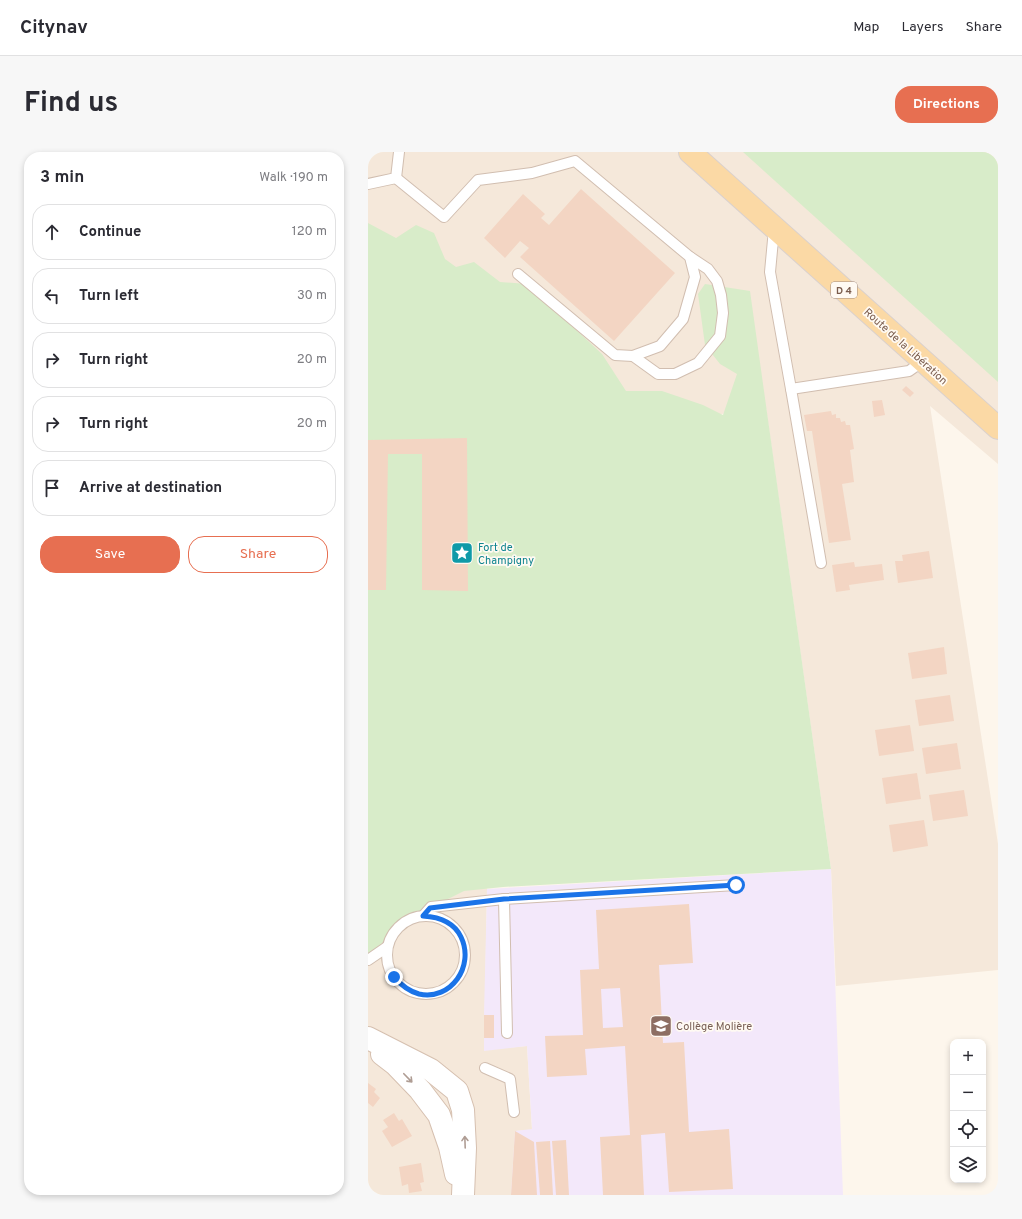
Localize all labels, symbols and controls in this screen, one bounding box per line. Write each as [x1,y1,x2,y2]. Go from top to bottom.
text: Citynav [20,16,88,40]
text: Map [853,19,879,36]
text: Layers [901,19,943,36]
text: Share [965,19,1002,36]
text: Find us [24,86,118,122]
button: Directions [895,86,998,123]
text: 3 min [40,167,84,189]
text: Walk · 190 m [259,170,328,186]
icon: ahead [41,221,63,243]
text: Continue [79,223,141,242]
text: 120 m [292,224,327,240]
road number: D 4 [831,282,857,298]
icon: left [41,285,63,307]
text: Turn left [79,287,139,306]
text: 30 m [297,288,327,304]
street label: Route de la Libération [861,305,950,388]
icon: right [41,349,63,371]
text: Turn right [79,351,148,370]
text: 20 m [297,352,327,368]
icon: right [41,413,63,435]
text: Turn right [79,415,148,434]
text: 20 m [297,416,327,432]
icon: arrive [41,477,63,499]
text: Arrive at destination [79,479,222,498]
button: Save [40,536,180,573]
button: Share [188,536,328,573]
place icon: Fort de Champigny [449,540,475,566]
place label: Fort de Champigny [478,541,534,568]
route start [727,876,745,894]
route end [385,968,403,986]
school or university icon: Collège Molière [648,1013,674,1039]
place label: Collège Molière [676,1020,752,1034]
map controls [950,1039,986,1183]
button: + [950,1039,986,1075]
one-way arrow [403,1073,413,1083]
button: − [950,1075,986,1111]
button: locate [950,1111,986,1147]
one-way arrow [461,1136,468,1149]
button: layers [950,1147,986,1183]

